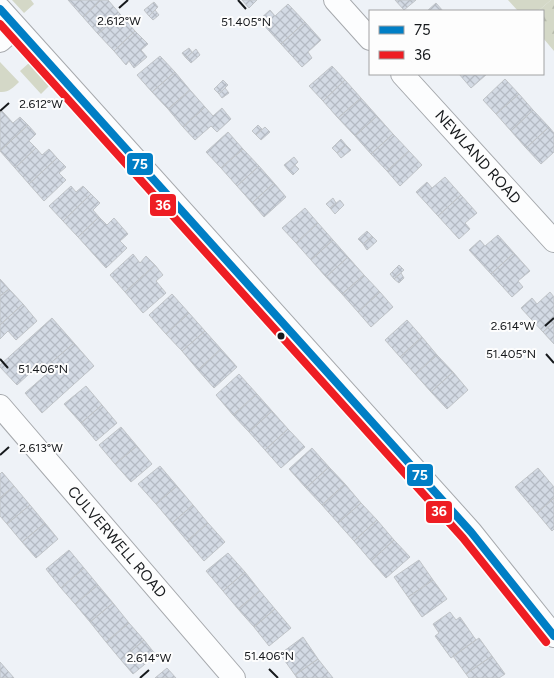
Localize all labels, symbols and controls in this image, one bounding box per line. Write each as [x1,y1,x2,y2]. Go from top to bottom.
legend [369,10,544,75]
text: 2.612°W [97,14,141,28]
text: 51.405°N [221,15,271,29]
text: 75 [414,21,431,39]
text: 36 [414,46,431,64]
text: 2.612°W [19,97,63,111]
street label: NEWLAND ROAD [431,106,525,208]
line badge: 75 [126,152,154,176]
text: 75 [132,156,148,173]
line badge: 36 [149,193,177,217]
text: 36 [155,197,171,214]
text: 2.614°W [491,319,536,333]
unlabelled marker [276,331,286,341]
text: 51.405°N [486,347,536,361]
text: 51.406°N [18,362,68,376]
text: 2.613°W [19,441,63,455]
line badge: 75 [406,463,434,487]
text: 75 [412,467,428,484]
street label: CULVERWELL ROAD [64,483,170,601]
line badge: 36 [425,500,453,524]
text: 36 [431,503,447,520]
text: 51.406°N [244,649,294,663]
text: 2.614°W [127,651,172,665]

